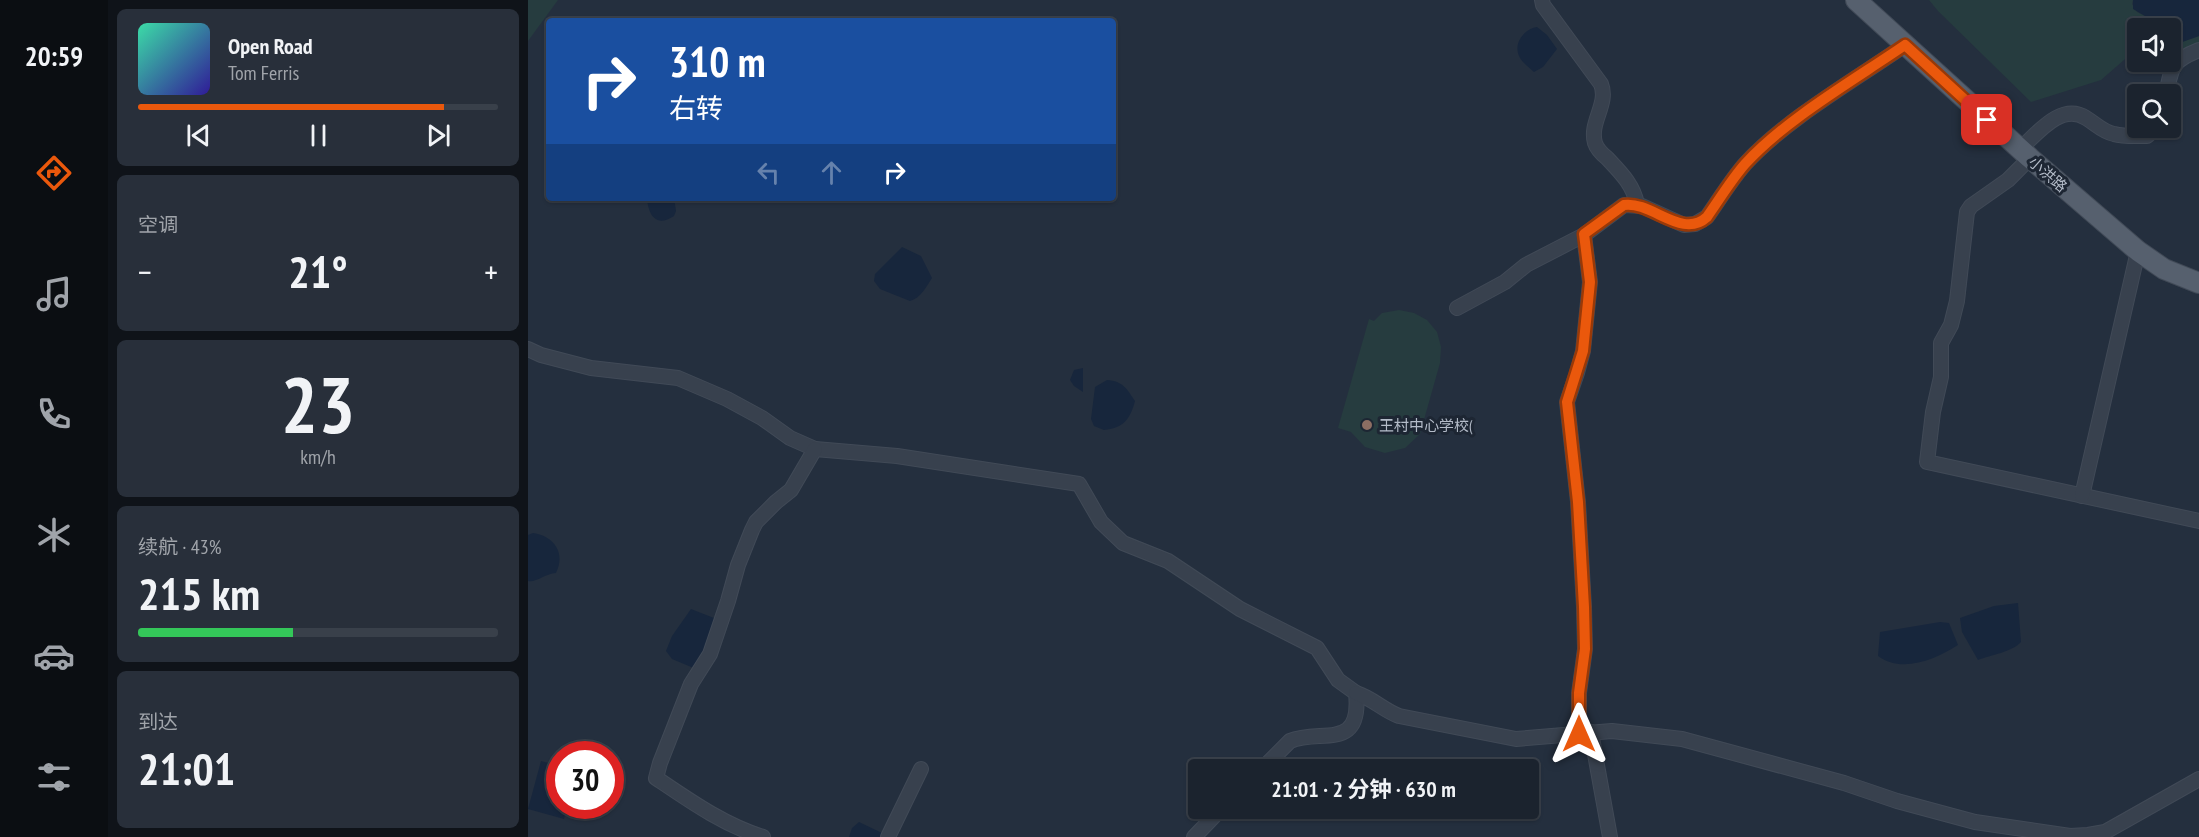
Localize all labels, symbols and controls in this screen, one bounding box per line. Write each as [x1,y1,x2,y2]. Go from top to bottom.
map controls [2127,18,2181,138]
button: sound [2127,18,2181,72]
text: Open Road [228,32,313,60]
text: 310 m [669,34,766,89]
text: 20:59 [25,39,83,73]
icon: right [570,42,648,120]
text: Tom Ferris [228,60,299,86]
button: search [2127,84,2181,138]
text: 右转 [669,91,723,125]
pin [1961,94,2012,145]
icon: arrive [1970,103,2003,136]
icon: previous [182,119,215,152]
icon: pause [302,119,335,152]
icon: next [422,119,455,152]
icon: directions [33,152,75,194]
street label: 小洪路 [2025,152,2071,196]
icon: left [752,156,785,189]
icon: ahead [815,156,848,189]
icon: right [878,156,911,189]
text: 空调 [138,212,178,238]
text: 21° [288,242,348,300]
text: − [138,250,152,293]
text: + [484,250,498,293]
icon: music [33,273,75,315]
text: 23 [281,354,355,455]
icon: phone [33,393,75,435]
place label: 王村中心学校( [1379,416,1473,435]
marker: 王村中心学校( [1360,418,1374,432]
text: km/h [300,444,336,470]
icon: climate [33,514,75,556]
text: 续航 · 43% [138,534,221,560]
text: 215 km [138,564,260,622]
icon: car [33,635,75,677]
position arrow [1547,702,1611,766]
text: 到达 [138,709,178,735]
text: 21:01 [138,739,235,797]
speed limit sign: 30 [546,741,624,819]
icon: filters [33,756,75,798]
text: 21:01 · 2 分钟 · 630 m [1271,775,1456,803]

